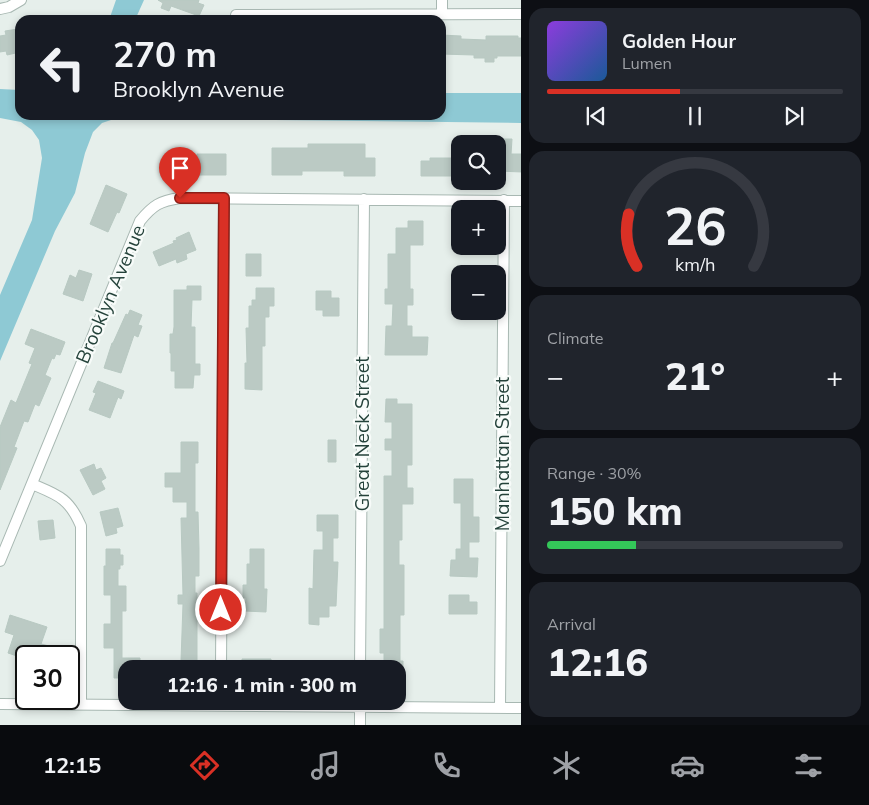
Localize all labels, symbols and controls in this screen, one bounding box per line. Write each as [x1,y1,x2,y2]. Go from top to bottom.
text: Golden Hour [622,29,736,53]
text: 270 m [113,32,217,76]
icon: left [30,35,95,100]
text: Lumen [622,53,672,73]
text: Brooklyn Avenue [113,75,284,103]
icon: previous [582,102,610,130]
icon: pause [681,102,709,130]
icon: next [780,102,808,130]
map controls [451,135,506,320]
button: search [451,135,506,190]
pin [159,147,201,198]
icon: arrive [166,154,194,182]
text: 26 [664,193,726,258]
button: + [451,200,506,255]
street label: Brooklyn Avenue [70,221,150,367]
text: km/h [675,253,715,275]
button: − [451,265,506,320]
text: Climate [547,328,603,348]
text: 21° [665,352,725,400]
street label: Great Neck Street [350,356,374,512]
text: − [547,359,564,394]
text: + [826,359,843,394]
street label: Manhattan Street [490,376,514,531]
text: Range · 30% [547,463,642,483]
text: 150 km [547,487,683,535]
position arrow [194,583,246,635]
text: Arrival [547,614,596,634]
text: 12:16 [547,638,648,686]
speed limit sign: 30 [15,645,80,710]
text: 12:16 · 1 min · 300 m [167,673,357,697]
icon: directions [187,748,222,783]
icon: music [308,748,343,783]
icon: phone [429,748,464,783]
icon: climate [549,748,584,783]
icon: car [670,748,705,783]
icon: filters [791,748,826,783]
text: 12:15 [43,751,101,779]

